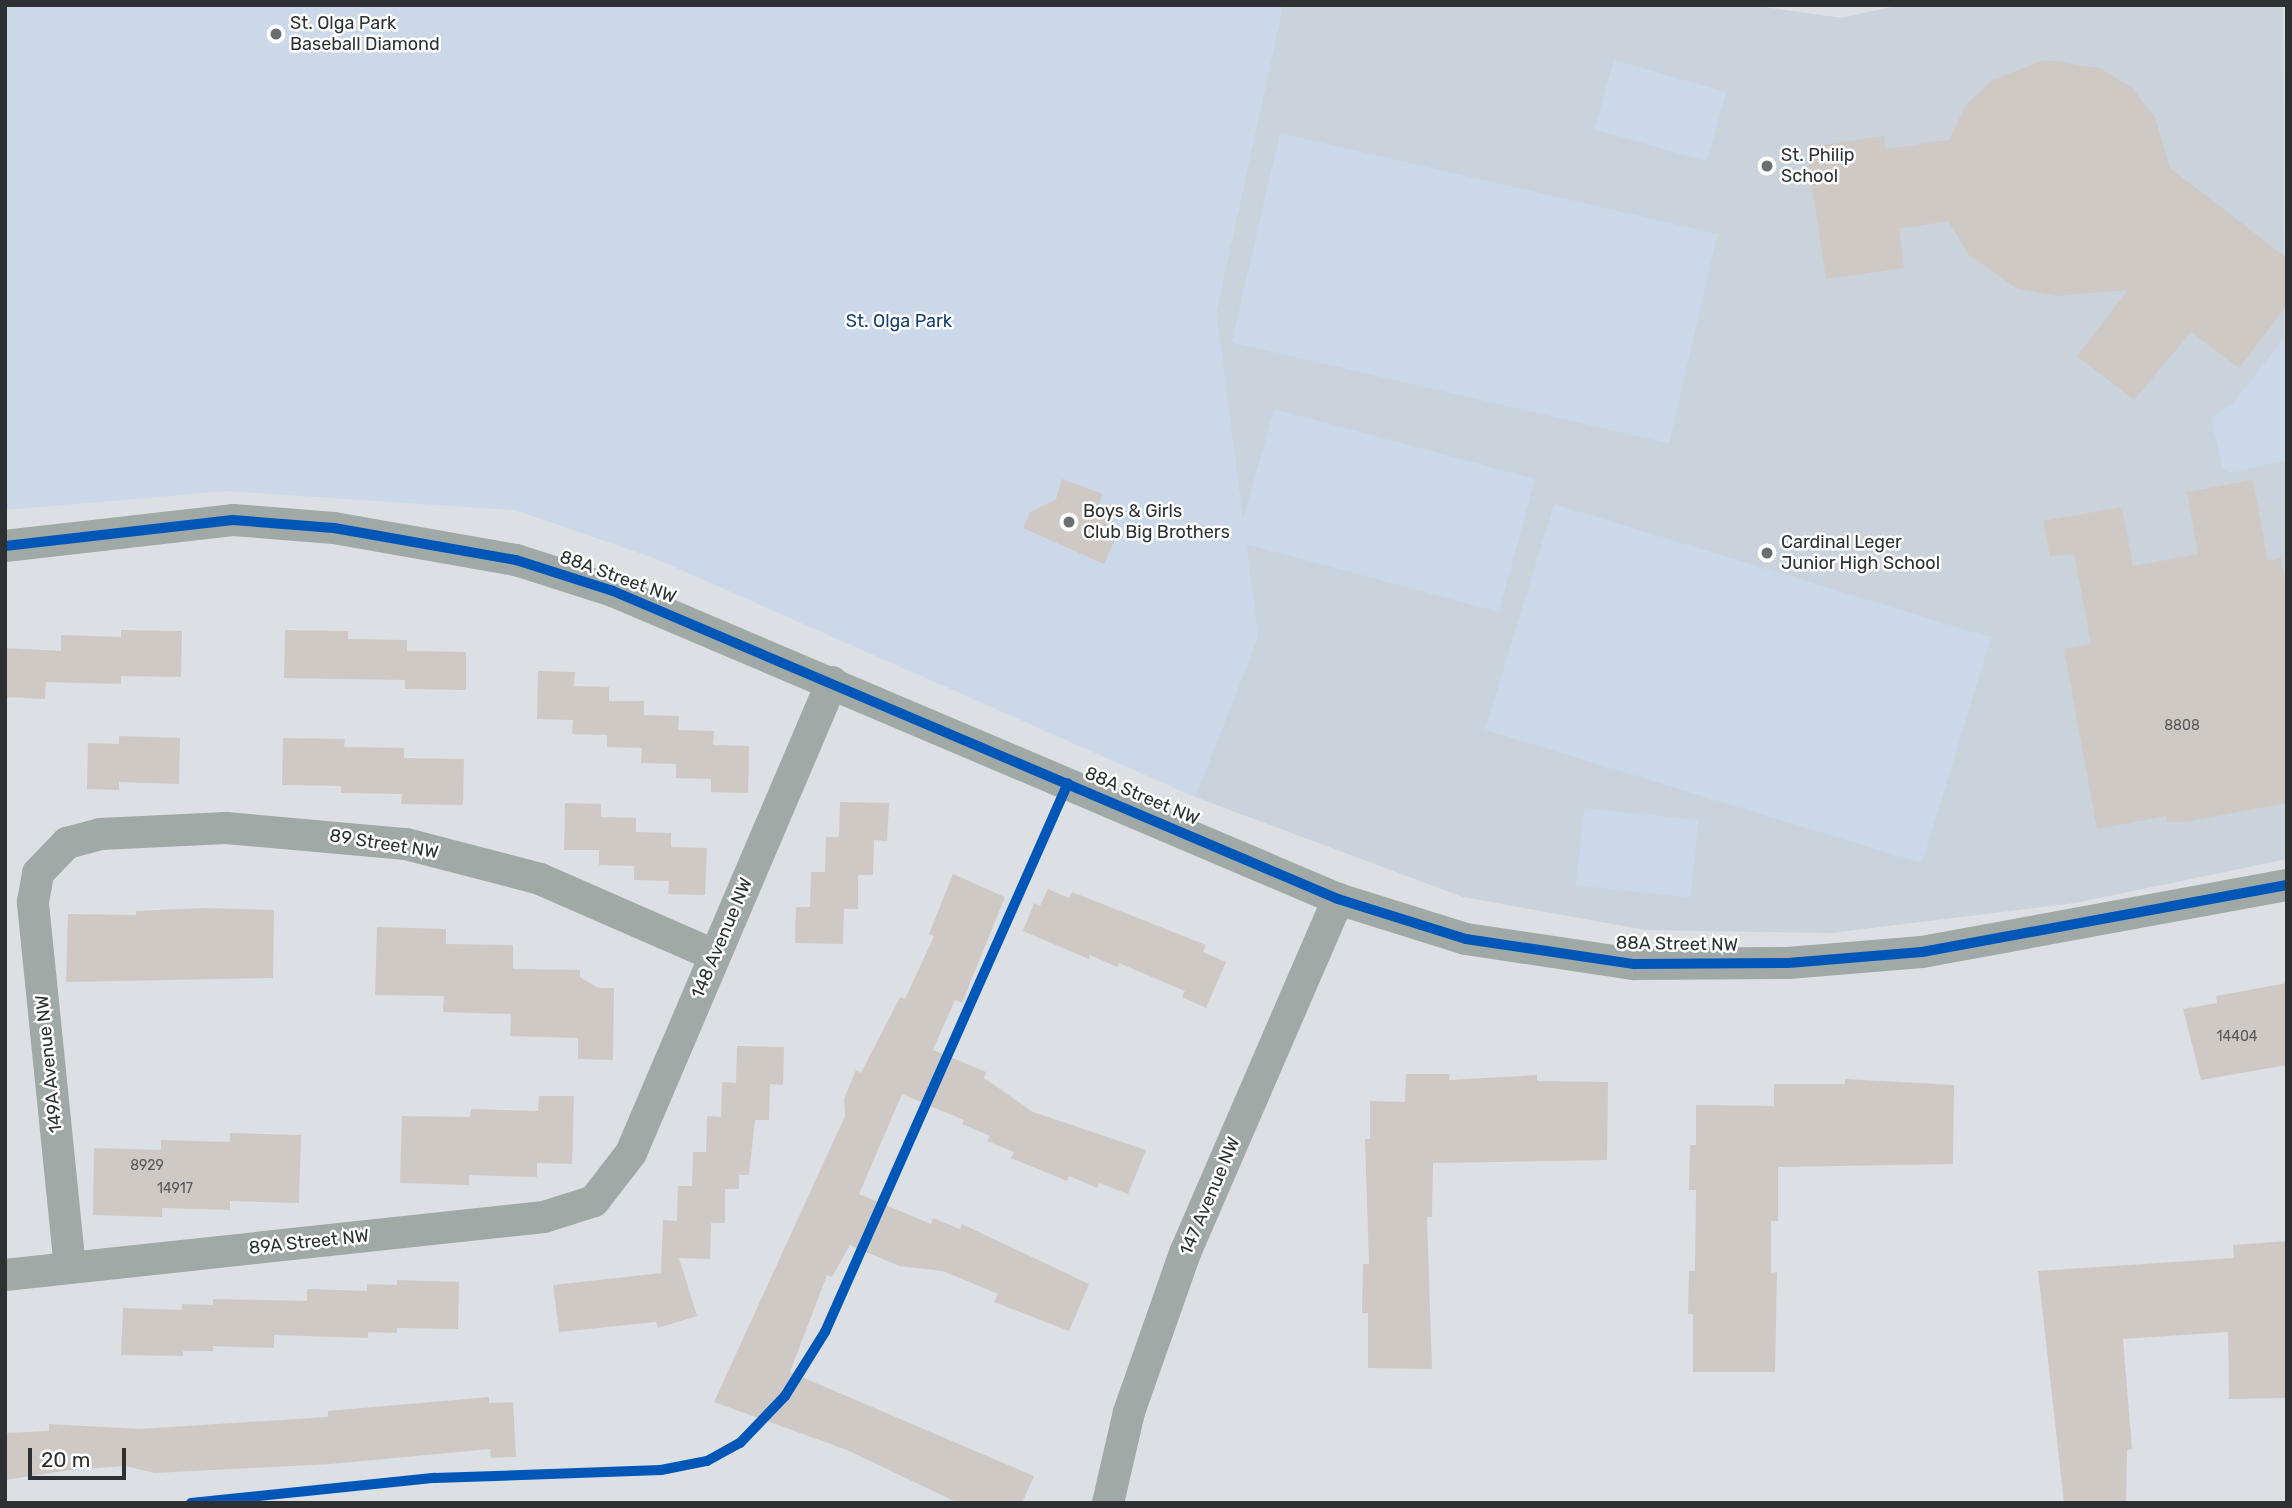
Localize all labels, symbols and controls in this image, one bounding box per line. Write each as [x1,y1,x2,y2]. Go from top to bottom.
place label: St. Olga Park Baseball Diamond [290,13,440,56]
marker: St. Olga Park Baseball Diamond [268,26,284,42]
place label: St. Philip School [1781,145,1855,188]
marker: St. Philip School [1759,158,1775,174]
park label: St. Olga Park [846,310,952,332]
place label: Boys & Girls Club Big Brothers [1083,501,1230,544]
marker: Boys & Girls Club Big Brothers [1061,514,1077,530]
place label: Cardinal Leger Junior High School [1781,532,1940,574]
marker: Cardinal Leger Junior High School [1759,545,1775,561]
street label: 88A Street NW [557,546,679,608]
house number: 8808 [2164,718,2200,734]
street label: 88A Street NW [1081,762,1203,830]
street label: 89 Street NW [328,825,440,863]
street label: 148 Avenue NW [687,874,757,1002]
street label: 88A Street NW [1615,932,1739,956]
street label: 149A Avenue NW [31,993,67,1135]
house number: 14404 [2217,1029,2257,1045]
street label: 147 Avenue NW [1175,1134,1245,1258]
house number: 8929 [130,1158,164,1174]
house number: 14917 [157,1181,193,1197]
street label: 89A Street NW [248,1225,370,1259]
scale bar [32,1434,130,1478]
text: 20 m [41,1447,90,1472]

